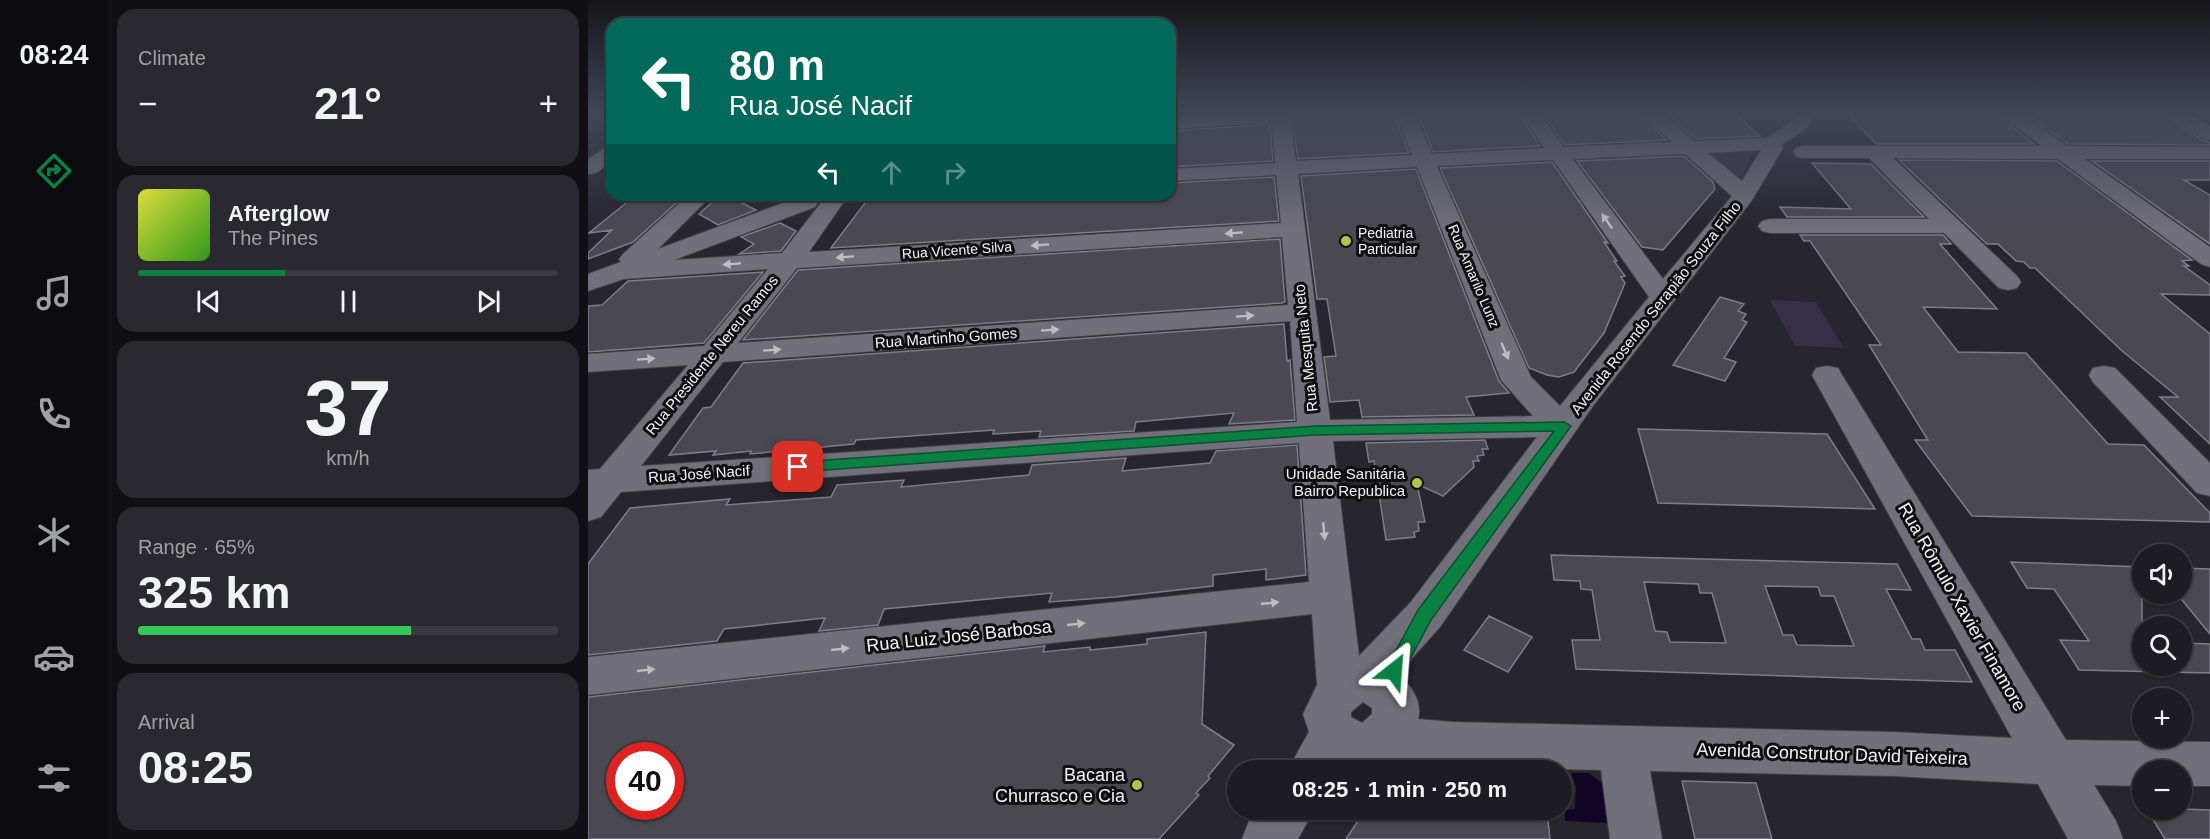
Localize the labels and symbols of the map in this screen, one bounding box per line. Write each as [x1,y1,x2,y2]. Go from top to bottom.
street label: Avenida Rosendo Serapião Souza Filho [1567,198,1744,418]
one-way arrow [1601,214,1613,230]
street label: Rua Amarilo Lunz [1445,222,1503,330]
place label: Pediatria Particular [1358,225,1417,257]
one-way arrow [1225,228,1244,237]
marker: Pediatria Particular [1339,234,1353,248]
street label: Rua Vicente Silva [901,238,1013,262]
one-way arrow [1030,240,1049,249]
one-way arrow [835,252,854,261]
one-way arrow [722,259,741,268]
street label: Rua Presidente Nereu Ramos [642,272,781,438]
street label: Rua Mesquita Neto [1290,283,1321,413]
one-way arrow [1235,312,1254,321]
street label: Rua Martinho Gomes [874,324,1018,351]
one-way arrow [1041,326,1060,335]
one-way arrow [1501,342,1510,360]
one-way arrow [762,346,781,355]
one-way arrow [637,355,656,364]
pin [772,441,823,492]
street label: Rua José Nacif [648,461,751,486]
place label: Unidade Sanitária Bairro Republica [1286,465,1406,499]
marker: Unidade Sanitária Bairro Republica [1410,476,1424,490]
street label: Rua Rômulo Xavier Finamore [1894,499,2030,715]
one-way arrow [1319,521,1329,540]
one-way arrow [1260,598,1279,608]
street label: Rua Luiz José Barbosa [865,616,1054,656]
one-way arrow [1066,619,1085,629]
position arrow [1362,639,1426,703]
one-way arrow [831,644,850,654]
one-way arrow [637,665,656,675]
street label: Avenida Construtor David Teixeira [1696,739,1969,769]
speed limit sign: 40 [606,742,684,820]
place label: Bacana Churrasco e Cia [995,765,1126,806]
marker: Bacana Churrasco e Cia [1130,778,1144,792]

